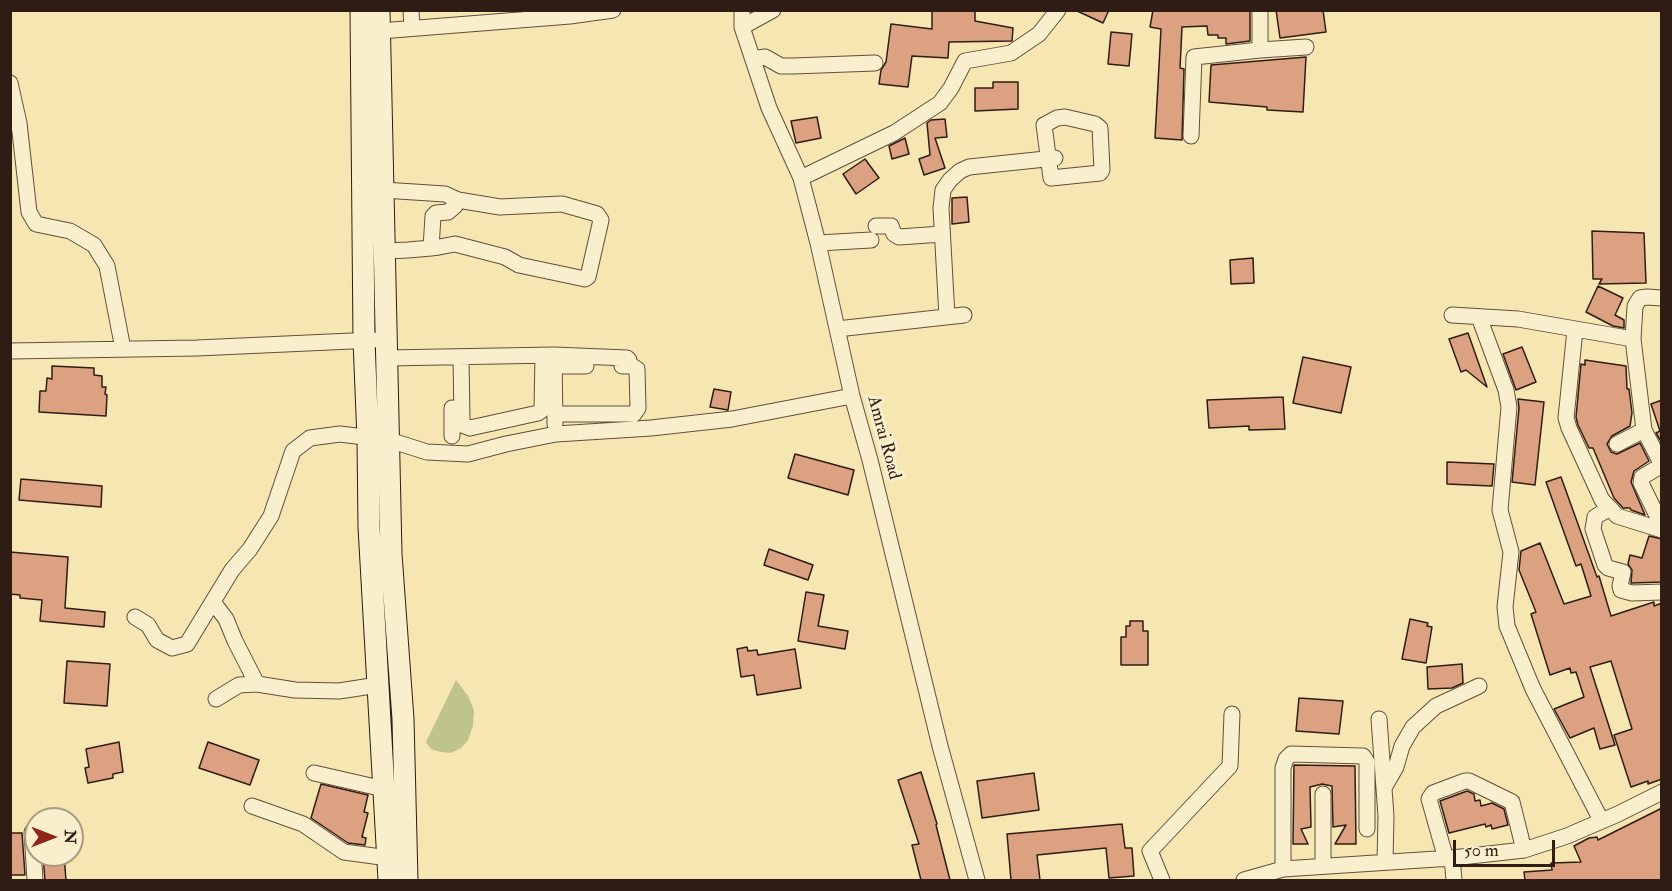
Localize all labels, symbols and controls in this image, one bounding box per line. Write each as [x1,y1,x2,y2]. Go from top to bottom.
street label: Amrai Road [861,394,905,482]
north arrow [24,807,84,867]
scale bar [1456,828,1558,866]
text: N [60,830,80,844]
text: 50 m [1464,839,1499,862]

